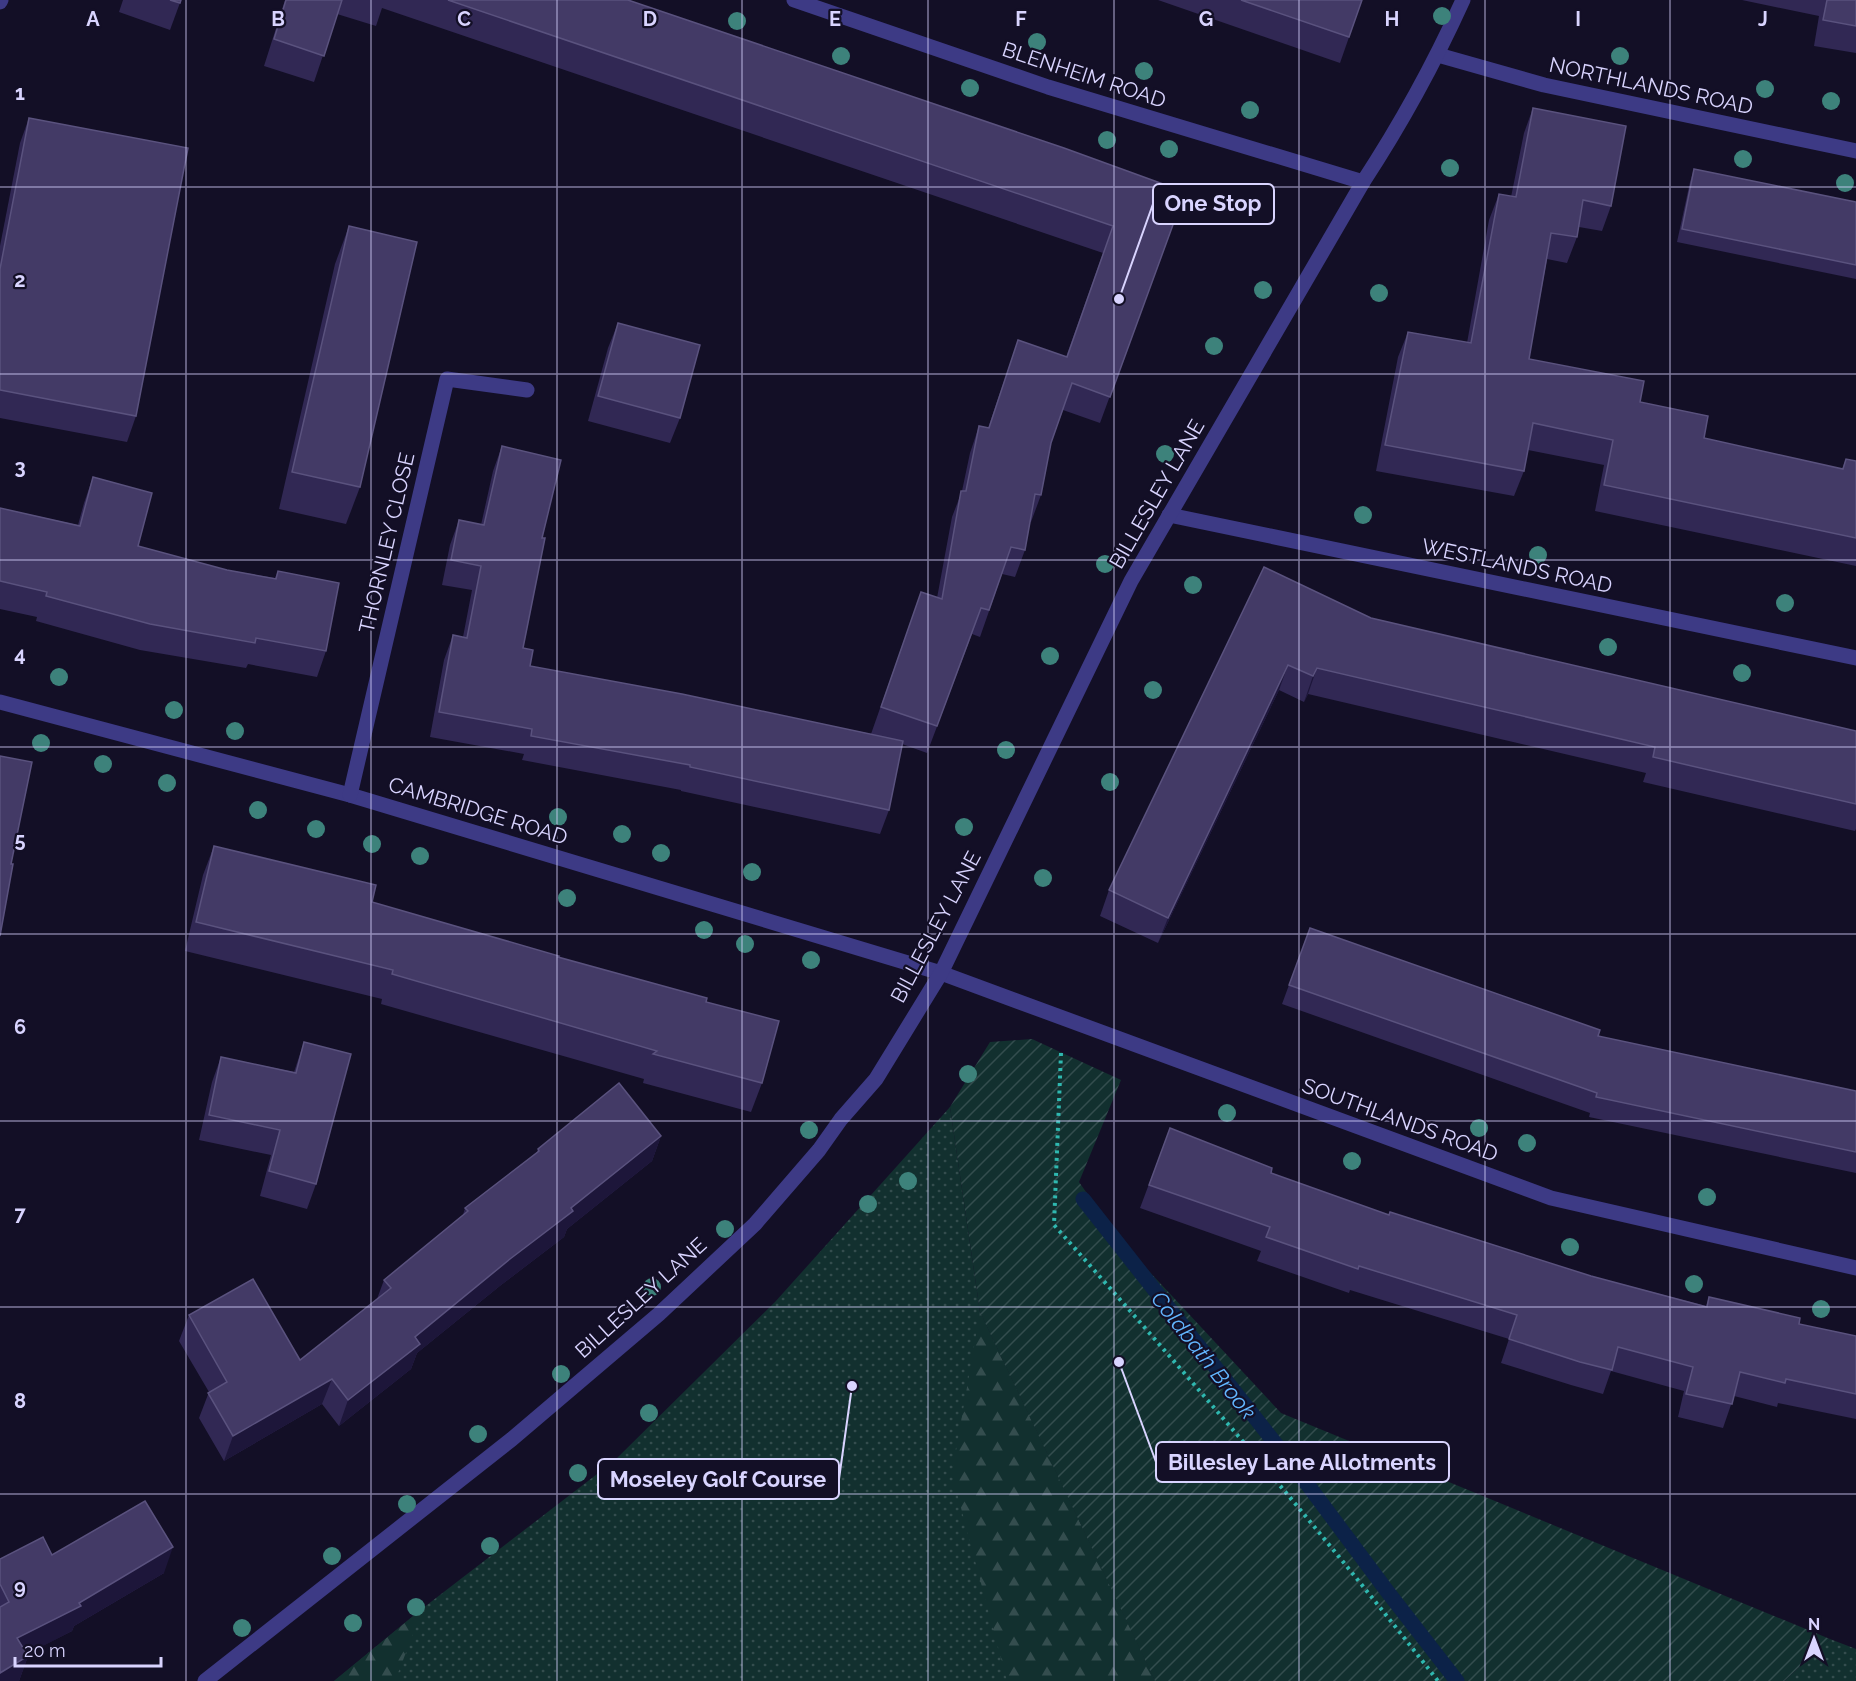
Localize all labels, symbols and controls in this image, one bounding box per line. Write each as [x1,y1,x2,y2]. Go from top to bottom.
text: A [86,7,100,31]
text: B [271,7,285,31]
text: C [457,7,471,31]
text: D [643,7,657,31]
text: E [829,7,841,31]
text: F [1015,7,1027,31]
text: G [1199,7,1213,31]
text: H [1385,7,1399,31]
text: I [1575,7,1581,31]
text: J [1758,7,1768,31]
street label: BLENHEIM ROAD [999,36,1169,113]
street label: NORTHLANDS ROAD [1547,52,1755,119]
text: 1 [15,81,25,105]
callout: One Stop [1153,184,1274,224]
text: One Stop [1164,190,1262,216]
text: 2 [14,268,26,292]
street label: BILLESLEY LANE [1104,415,1209,573]
street label: THORNLEY CLOSE [354,450,419,636]
text: 3 [14,455,26,479]
street label: WESTLANDS ROAD [1420,533,1615,598]
text: 4 [14,642,26,666]
street label: CAMBRIDGE ROAD [386,771,571,850]
text: 5 [14,828,26,852]
street label: BILLESLEY LANE [885,847,986,1007]
text: 6 [14,1015,26,1039]
street label: SOUTHLANDS ROAD [1299,1072,1502,1167]
text: 7 [14,1202,26,1226]
street label: BILLESLEY LANE [570,1232,711,1363]
water label: Coldbath Brook [1146,1286,1262,1424]
text: 8 [14,1389,26,1413]
callout: Billesley Lane Allotments [1156,1442,1449,1482]
text: Billesley Lane Allotments [1168,1449,1436,1475]
callout: Moseley Golf Course [598,1459,839,1499]
text: Moseley Golf Course [610,1466,826,1492]
text: 9 [14,1575,26,1599]
north arrow [1784,1609,1844,1669]
text: N [1808,1615,1820,1634]
scale bar [15,1630,160,1668]
text: 20 m [24,1640,66,1661]

